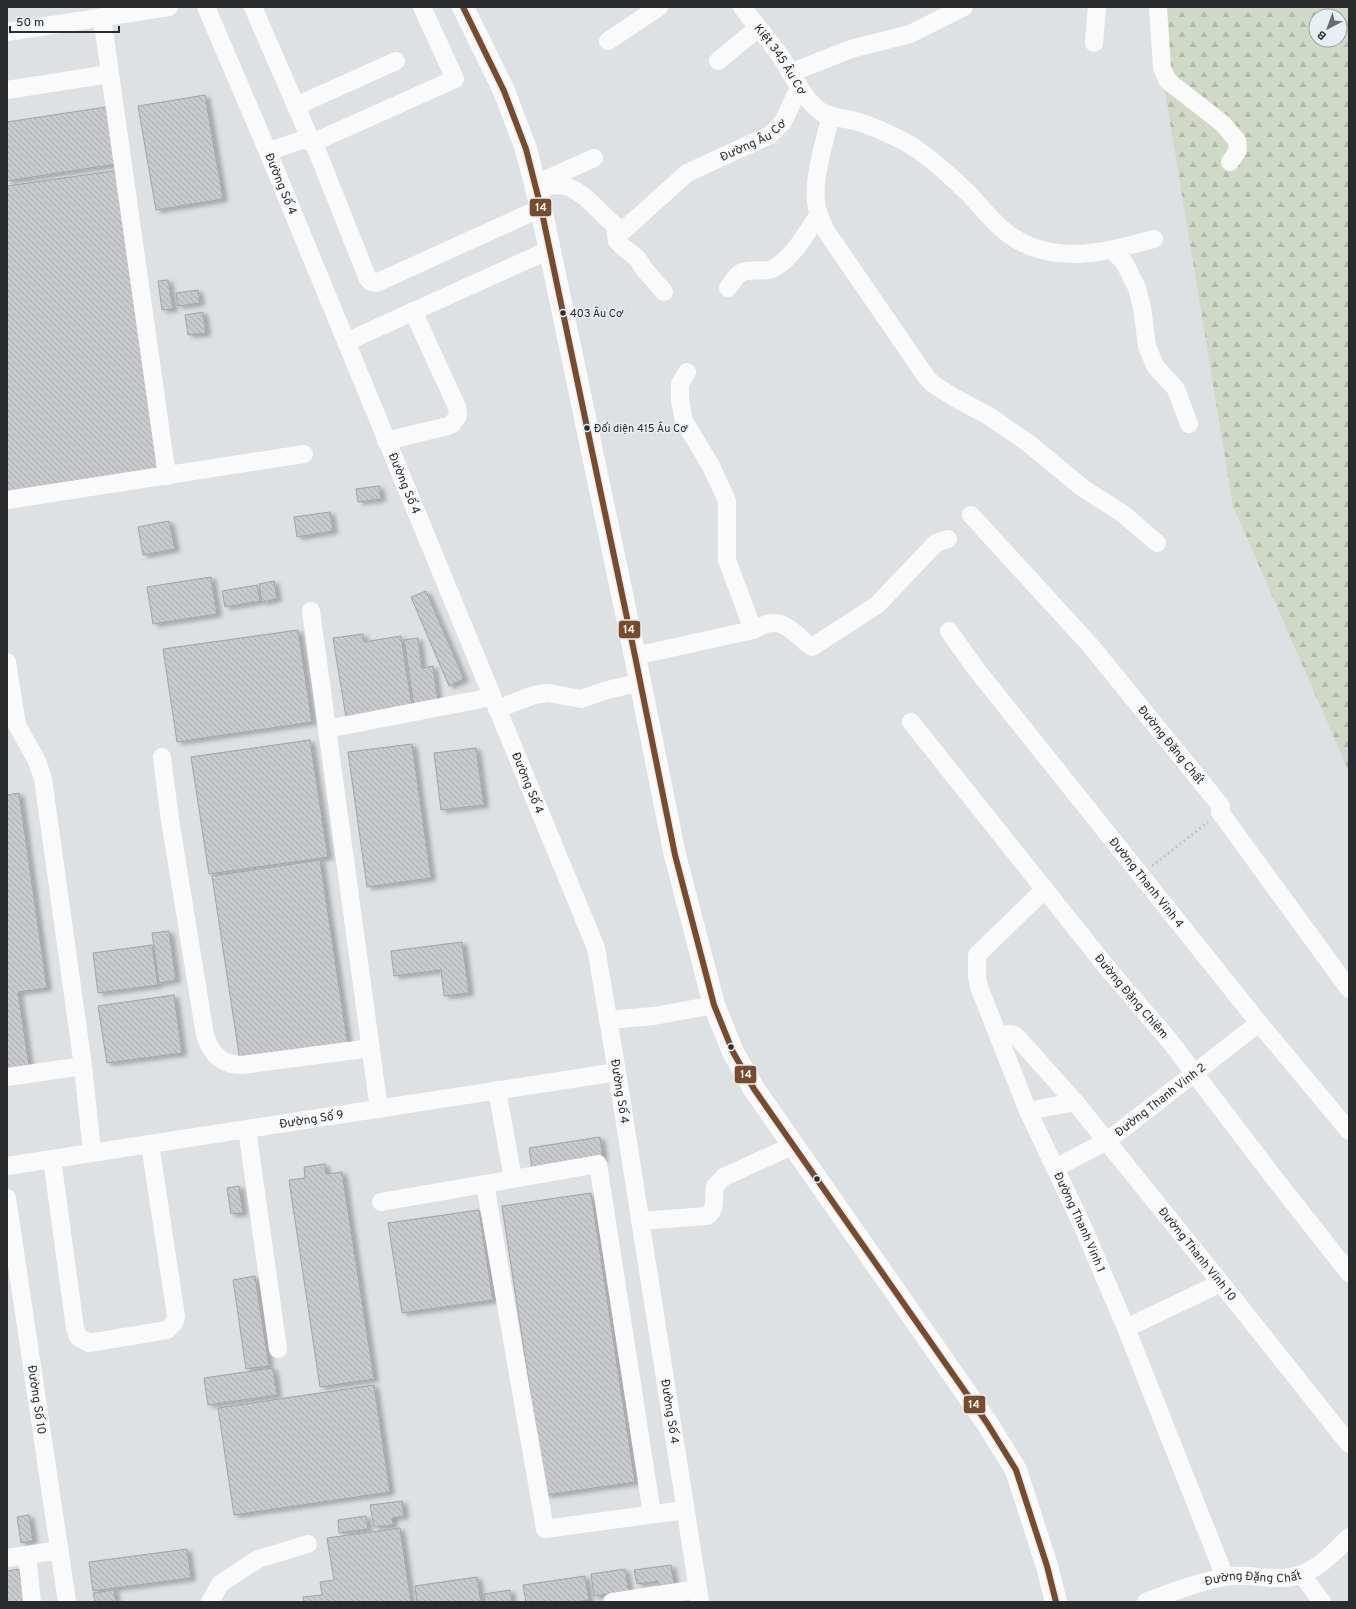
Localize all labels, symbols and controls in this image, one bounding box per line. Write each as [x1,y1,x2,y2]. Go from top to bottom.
scale bar [10,8,119,34]
north arrow [1308,8,1348,48]
text: 50 m [16,15,44,31]
street label: Kiệt 345 Âu Cơ [750,21,809,99]
text: B [1315,27,1330,43]
street label: Đường Âu Cơ [718,116,790,166]
street label: Đường Số 4 [260,151,300,217]
line badge: 14 [529,198,552,217]
text: 14 [535,201,547,215]
place label: 403 Âu Cơ [570,306,624,321]
marker: 403 Âu Cơ [558,308,568,318]
place label: Đối diện 415 Âu Cơ [594,421,688,436]
marker: Đối diện 415 Âu Cơ [582,423,592,433]
street label: Đường Số 4 [384,450,423,517]
line badge: 14 [618,620,641,639]
text: 14 [623,623,635,637]
street label: Đường Đặng Chất [1134,703,1207,788]
street label: Đường Số 4 [507,750,547,816]
street label: Đường Thanh Vinh 4 [1105,835,1187,932]
street label: Đường Đặng Chiêm [1090,951,1171,1042]
unlabelled marker [726,1042,736,1052]
street label: Đường Số 4 [606,1058,632,1125]
street label: Đường Thanh Vinh 2 [1112,1060,1210,1141]
line badge: 14 [734,1065,757,1084]
text: 14 [740,1068,752,1082]
street label: Đường Số 9 [278,1107,345,1133]
street label: Đường Thanh Vinh 1 [1049,1170,1108,1275]
unlabelled marker [812,1174,822,1184]
street label: Đường Thanh Vinh 10 [1154,1204,1239,1305]
street label: Đường Số 10 [23,1364,49,1436]
street label: Đường Số 4 [656,1378,682,1445]
line badge: 14 [963,1395,986,1414]
text: 14 [968,1398,980,1412]
street label: Đường Đặng Chất [1203,1568,1304,1590]

